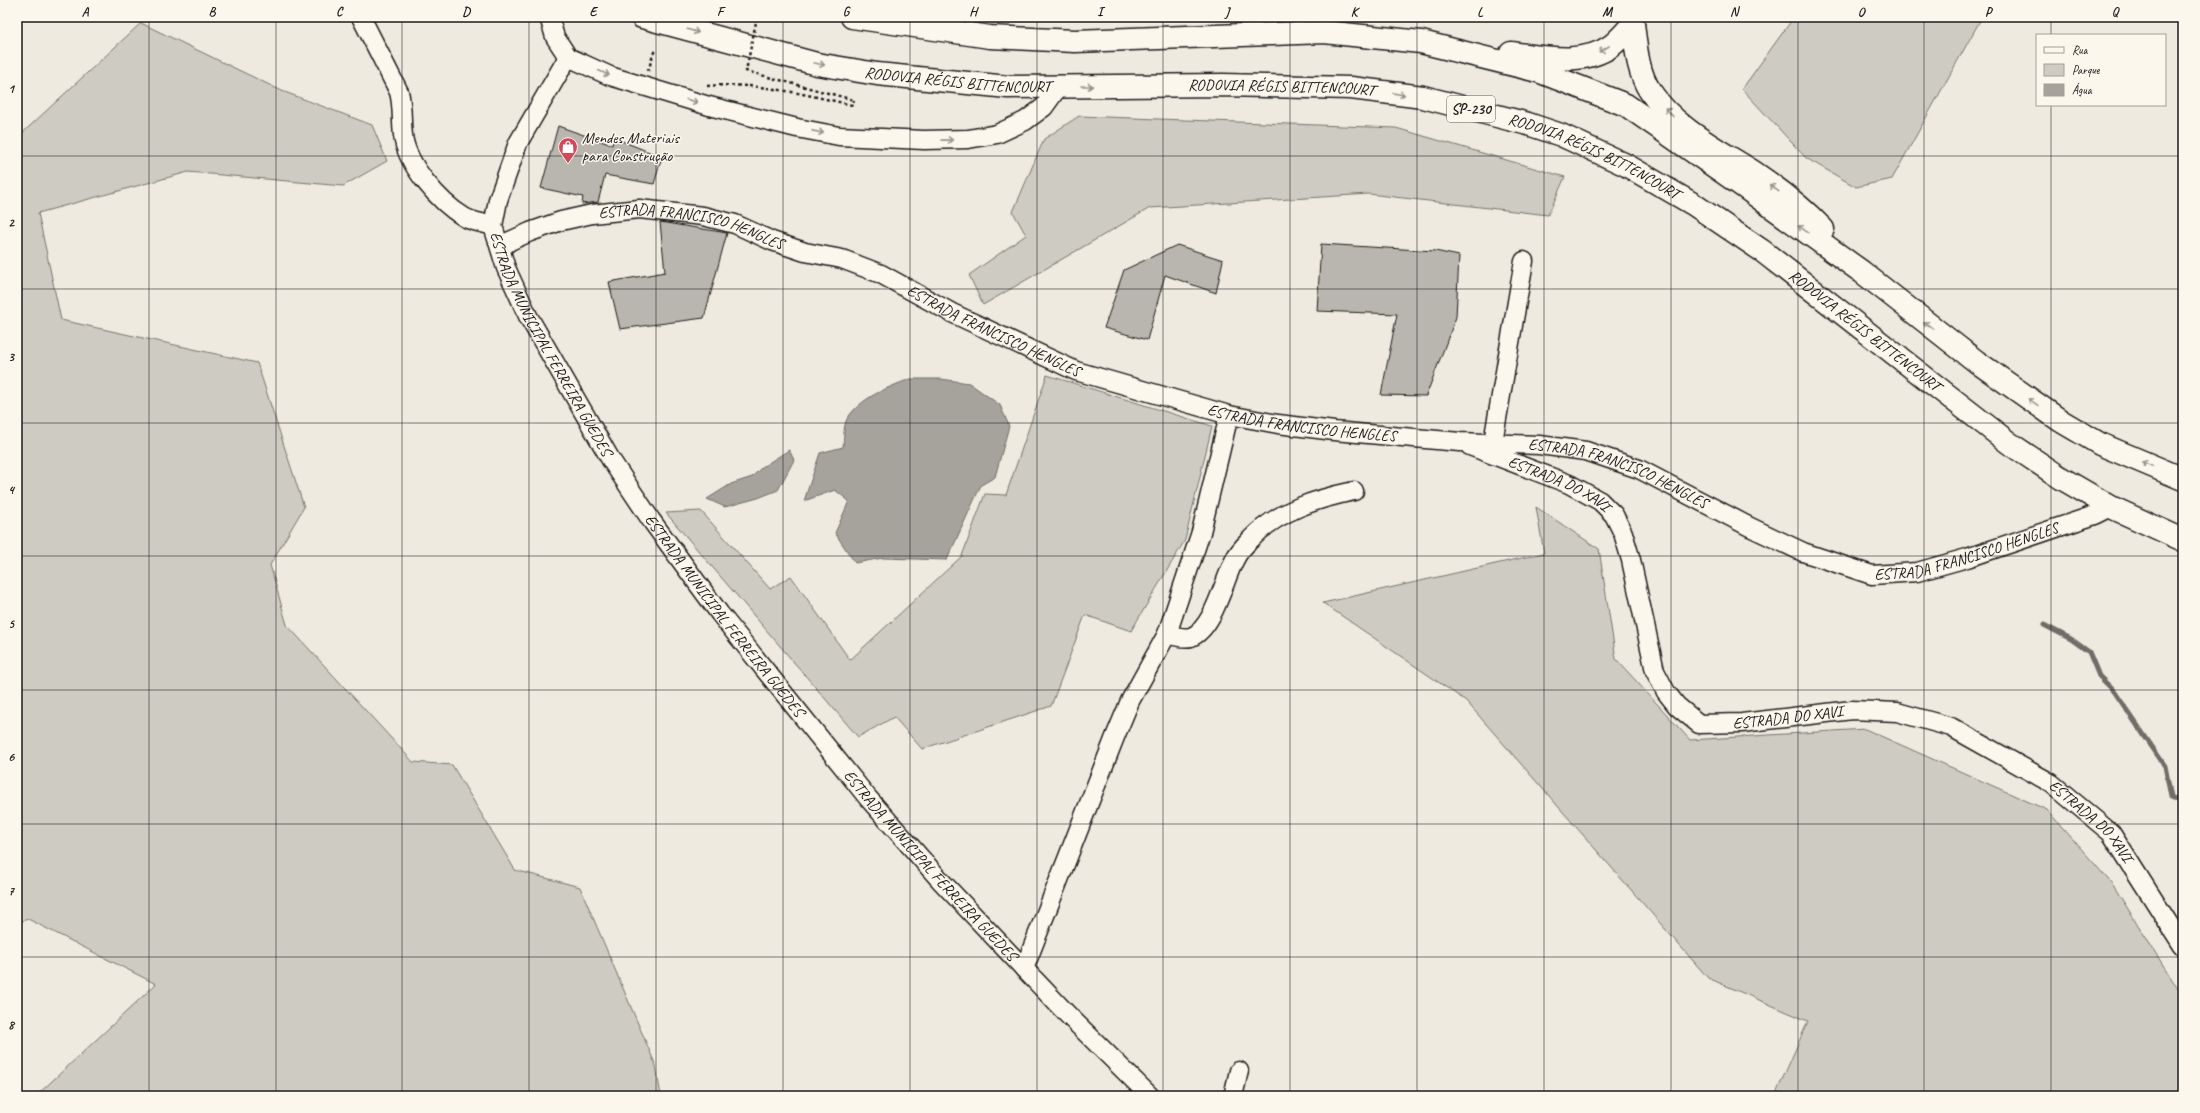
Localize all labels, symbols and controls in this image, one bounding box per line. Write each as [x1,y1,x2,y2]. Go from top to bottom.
text: A [82,4,90,20]
text: B [209,4,217,20]
text: C [336,4,344,20]
text: D [462,4,471,20]
text: E [590,4,599,20]
text: F [717,4,726,20]
text: G [843,4,851,20]
text: H [969,4,979,20]
text: I [1097,4,1106,20]
text: J [1224,4,1231,20]
text: K [1351,4,1361,20]
text: L [1477,4,1484,20]
text: M [1602,4,1613,20]
text: N [1730,4,1741,20]
text: O [1858,4,1867,20]
text: P [1985,4,1994,20]
text: Q [2112,4,2120,20]
one-way arrow [686,28,699,36]
legend [2036,34,2166,106]
text: Rua [2072,42,2089,58]
one-way arrow [1598,46,1610,54]
one-way arrow [812,61,825,69]
street label: RODOVIA RÉGIS BITTENCOURT [863,62,1056,97]
text: Parque [2072,62,2101,78]
one-way arrow [597,70,609,77]
street label: RODOVIA RÉGIS BITTENCOURT [1188,75,1380,101]
text: 1 [8,81,16,97]
one-way arrow [1080,82,1093,90]
text: Água [2072,82,2093,98]
one-way arrow [1392,90,1405,98]
road number: SP-230 [1447,96,1495,122]
one-way arrow [685,98,698,105]
one-way arrow [1664,107,1673,117]
street label: RODOVIA RÉGIS BITTENCOURT [1506,109,1687,206]
place label: Mendes Materiais para Construção [582,128,681,166]
one-way arrow [811,129,824,137]
shop icon: Mendes Materiais para Construção [557,136,579,164]
one-way arrow [940,136,953,144]
one-way arrow [1768,183,1779,192]
street label: ESTRADA FRANCISCO HENGLES [598,199,789,255]
text: 2 [8,215,15,231]
one-way arrow [1797,225,1808,234]
street label: ESTRADA MUNICIPAL FERREIRA GUEDES [485,229,618,462]
street label: RODOVIA RÉGIS BITTENCOURT [1785,265,1948,399]
street label: ESTRADA FRANCISCO HENGLES [904,280,1086,383]
one-way arrow [1923,321,1934,330]
text: 3 [8,349,15,365]
one-way arrow [2028,398,2039,406]
street label: ESTRADA FRANCISCO HENGLES [1205,399,1399,447]
street label: ESTRADA FRANCISCO HENGLES [1528,435,1713,514]
street label: ESTRADA DO XAVI [1505,452,1617,518]
one-way arrow [2141,460,2153,468]
text: 4 [8,482,16,498]
street label: ESTRADA MUNICIPAL FERREIRA GUEDES [640,511,811,723]
street label: ESTRADA FRANCISCO HENGLES [1874,517,2063,585]
text: 5 [8,616,15,632]
street label: ESTRADA DO XAVI [1733,701,1847,733]
text: 6 [8,749,15,765]
street label: ESTRADA MUNICIPAL FERREIRA GUEDES [839,766,1024,967]
street label: ESTRADA DO XAVI [2045,776,2139,869]
text: 7 [8,883,15,899]
text: 8 [8,1017,16,1033]

